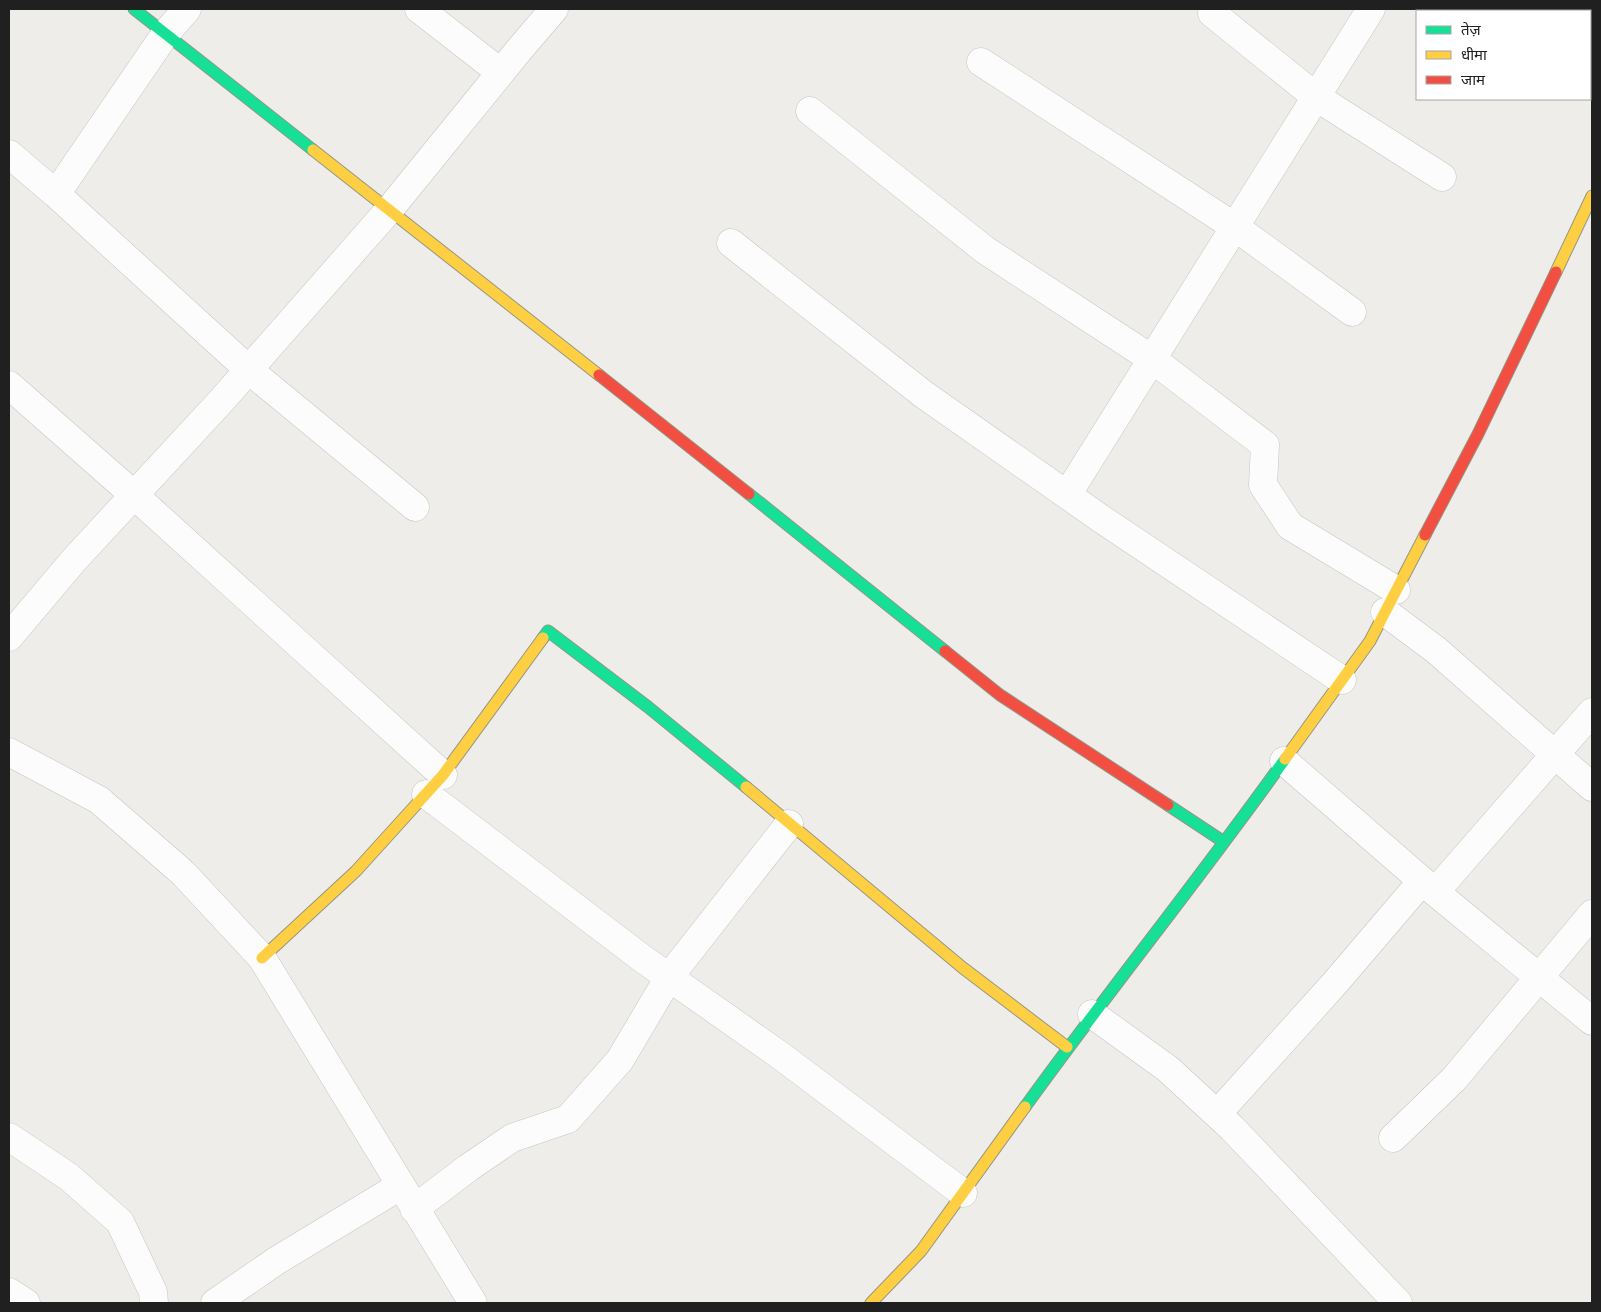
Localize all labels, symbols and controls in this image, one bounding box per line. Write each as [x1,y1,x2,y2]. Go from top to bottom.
legend [1416,10,1591,100]
text: तेज़ [1461,19,1482,40]
text: धीमा [1461,44,1488,65]
text: जाम [1461,69,1486,90]

